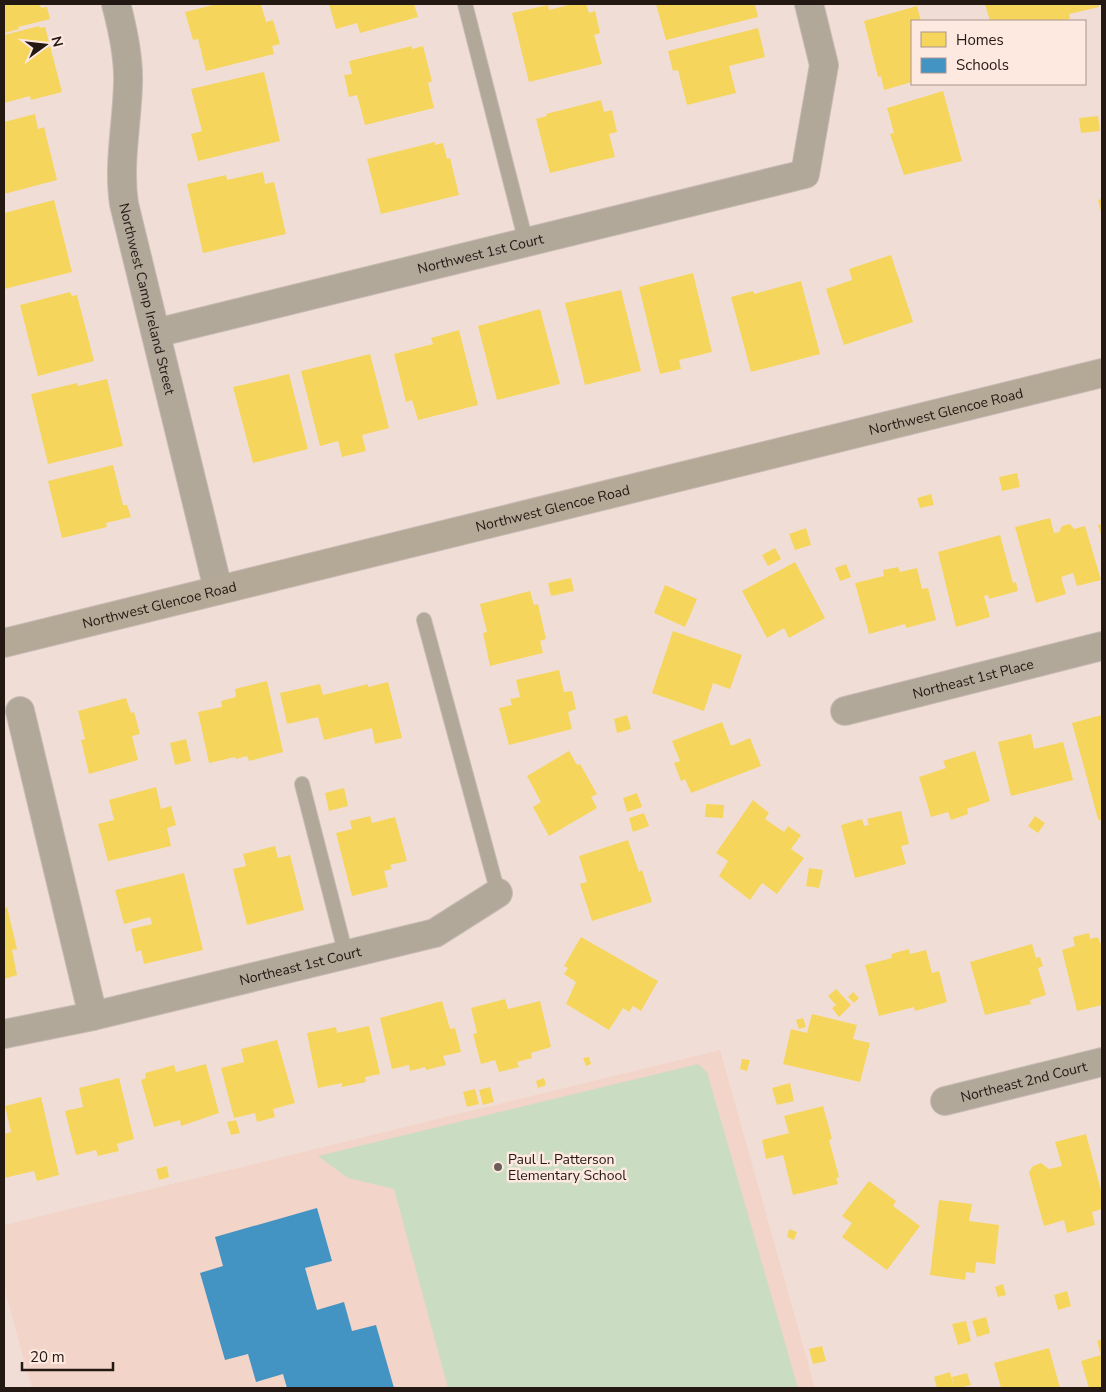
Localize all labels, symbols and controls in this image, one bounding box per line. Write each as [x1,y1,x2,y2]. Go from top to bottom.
north arrow [20,20,70,70]
legend [911,20,1086,85]
text: Homes [956,30,1004,50]
text: N [47,34,68,49]
text: Schools [956,55,1009,75]
street label: Northwest Camp Ireland Street [115,201,180,397]
street label: Northwest 1st Court [415,229,545,278]
street label: Northwest Glencoe Road [867,383,1025,439]
street label: Northwest Glencoe Road [474,480,632,536]
street label: Northwest Glencoe Road [80,577,238,633]
street label: Northeast 1st Place [910,654,1036,703]
street label: Northeast 1st Court [237,942,363,990]
street label: Northeast 2nd Court [958,1057,1089,1106]
place label: Paul L. Patterson Elementary School [508,1150,627,1185]
marker: Paul L. Patterson Elementary School [492,1161,504,1173]
scale bar [22,1340,114,1372]
text: 20 m [30,1347,65,1367]

